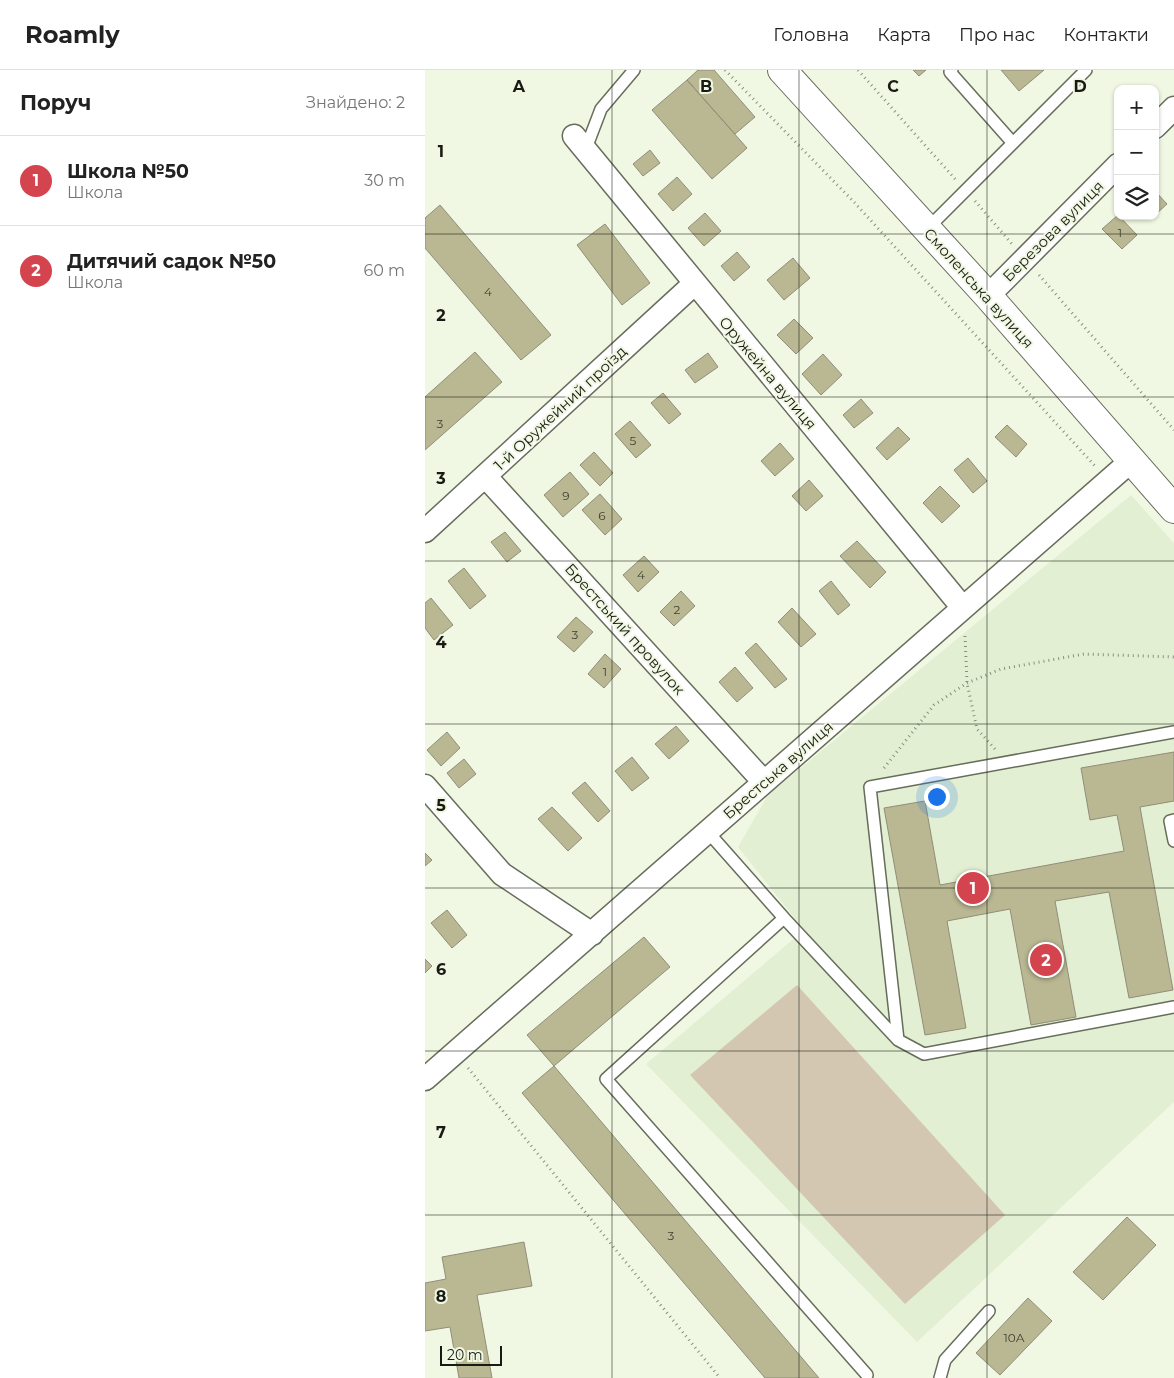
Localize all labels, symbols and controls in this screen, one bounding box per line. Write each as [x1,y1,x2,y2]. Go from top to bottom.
text: Roamly [25,20,120,49]
text: Головна [773,24,849,46]
text: Карта [877,24,931,46]
text: Про нас [959,24,1035,46]
text: Контакти [1063,24,1149,46]
text: A [512,77,526,96]
text: B [700,77,712,96]
text: C [887,77,899,96]
text: D [1073,77,1087,96]
map controls [1114,85,1159,220]
button: + [1114,85,1159,130]
text: Поруч [20,90,91,115]
text: Знайдено: 2 [306,93,405,112]
button: − [1114,130,1159,175]
text: 1 [438,142,444,161]
text: Школа №50 [67,160,189,183]
text: 1 [33,171,39,190]
text: 30 m [364,171,405,190]
button: layers [1114,175,1159,220]
street label: Березова вулиця [998,176,1108,286]
text: Школа [67,183,123,202]
street label: Смоленська вулиця [920,224,1038,352]
house number: 1 [1118,225,1122,240]
text: Дитячий садок №50 [67,250,276,273]
text: 2 [31,261,41,280]
text: 60 m [363,261,405,280]
text: Школа [67,273,123,292]
house number: 4 [484,284,492,299]
text: 2 [436,306,446,325]
street label: Оружейна вулиця [715,313,821,433]
street label: 1-й Оружейний проїзд [490,341,630,474]
house number: 3 [437,416,444,431]
house number: 5 [630,433,637,448]
text: 3 [435,469,446,488]
house number: 9 [562,488,570,503]
house number: 6 [598,508,606,523]
street label: Брестський провулок [561,559,689,699]
house number: 4 [637,567,645,582]
house number: 2 [674,602,681,617]
house number: 3 [572,627,579,642]
text: 4 [435,633,447,652]
house number: 1 [603,664,607,679]
street label: Брестська вулиця [719,717,837,823]
your location [924,784,950,810]
text: 5 [436,796,446,815]
pin: 1 [957,869,989,907]
pin: 2 [1030,941,1062,979]
text: 6 [436,960,446,979]
text: 7 [436,1123,446,1142]
house number: 3 [668,1228,675,1243]
text: 8 [436,1287,446,1306]
house number: 10А [1003,1330,1025,1345]
scale bar [440,1343,503,1366]
text: 20 m [447,1346,483,1364]

